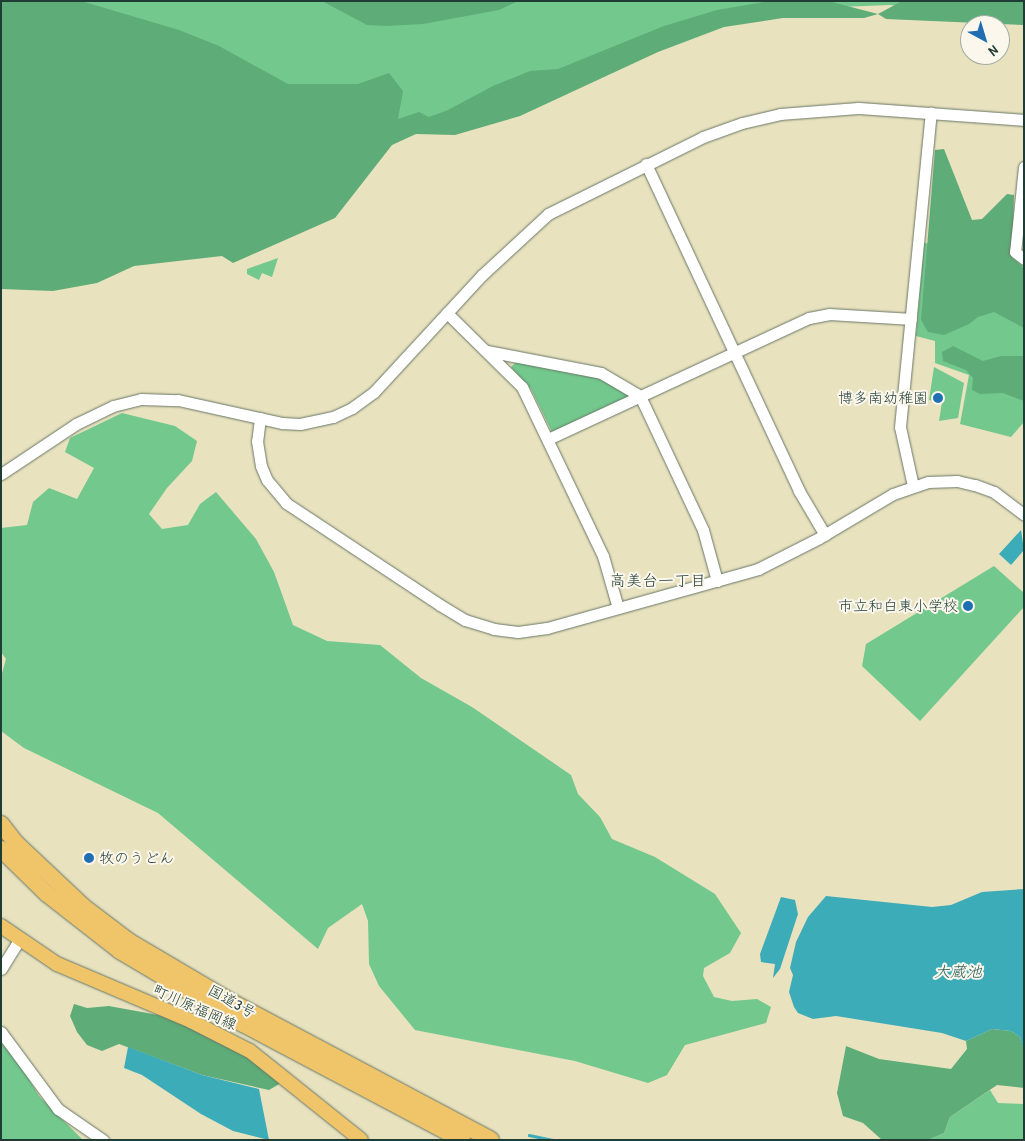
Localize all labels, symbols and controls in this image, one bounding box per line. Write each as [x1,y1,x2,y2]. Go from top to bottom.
north arrow [960,15,1010,65]
text: N [985,42,1003,61]
place label: 博多南幼稚園 [838,389,928,407]
marker: 博多南幼稚園 [932,392,944,404]
district label: 高美台一丁目 [610,570,706,590]
place label: 市立和白東小学校 [838,597,958,615]
marker: 市立和白東小学校 [962,600,974,612]
place label: 牧のうどん [99,849,174,867]
marker: 牧のうどん [83,852,95,864]
water label: 大蔵池 [934,961,982,981]
street label: 町川原福岡線 [150,980,240,1034]
street label: 国道3号 [205,981,259,1021]

